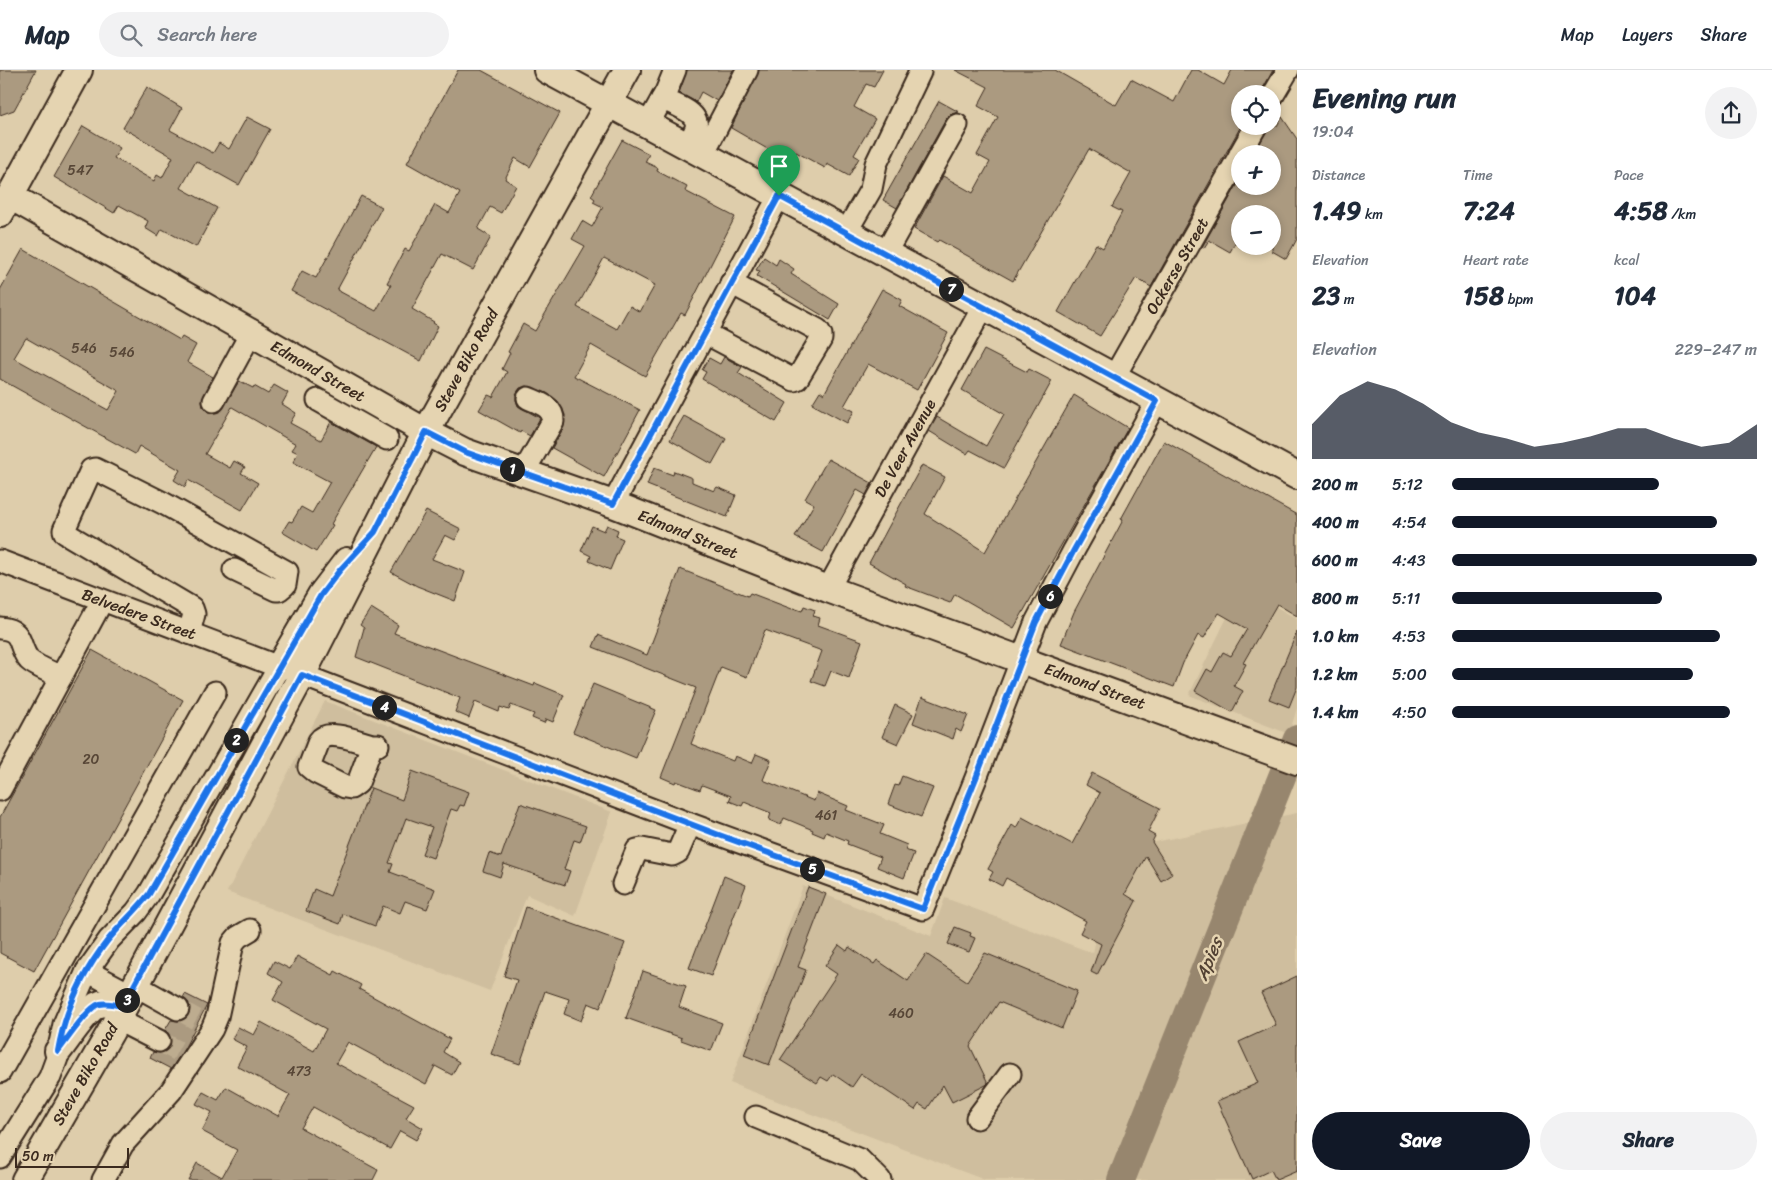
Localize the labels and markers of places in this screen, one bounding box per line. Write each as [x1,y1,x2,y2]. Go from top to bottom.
pin [758,145,800,196]
pin: 7 [938,276,964,302]
pin: 1 [500,456,524,482]
pin: 6 [1038,584,1062,608]
pin: 4 [372,694,396,720]
pin: 2 [224,728,248,752]
pin: 5 [800,856,824,882]
pin: 3 [114,988,140,1012]

